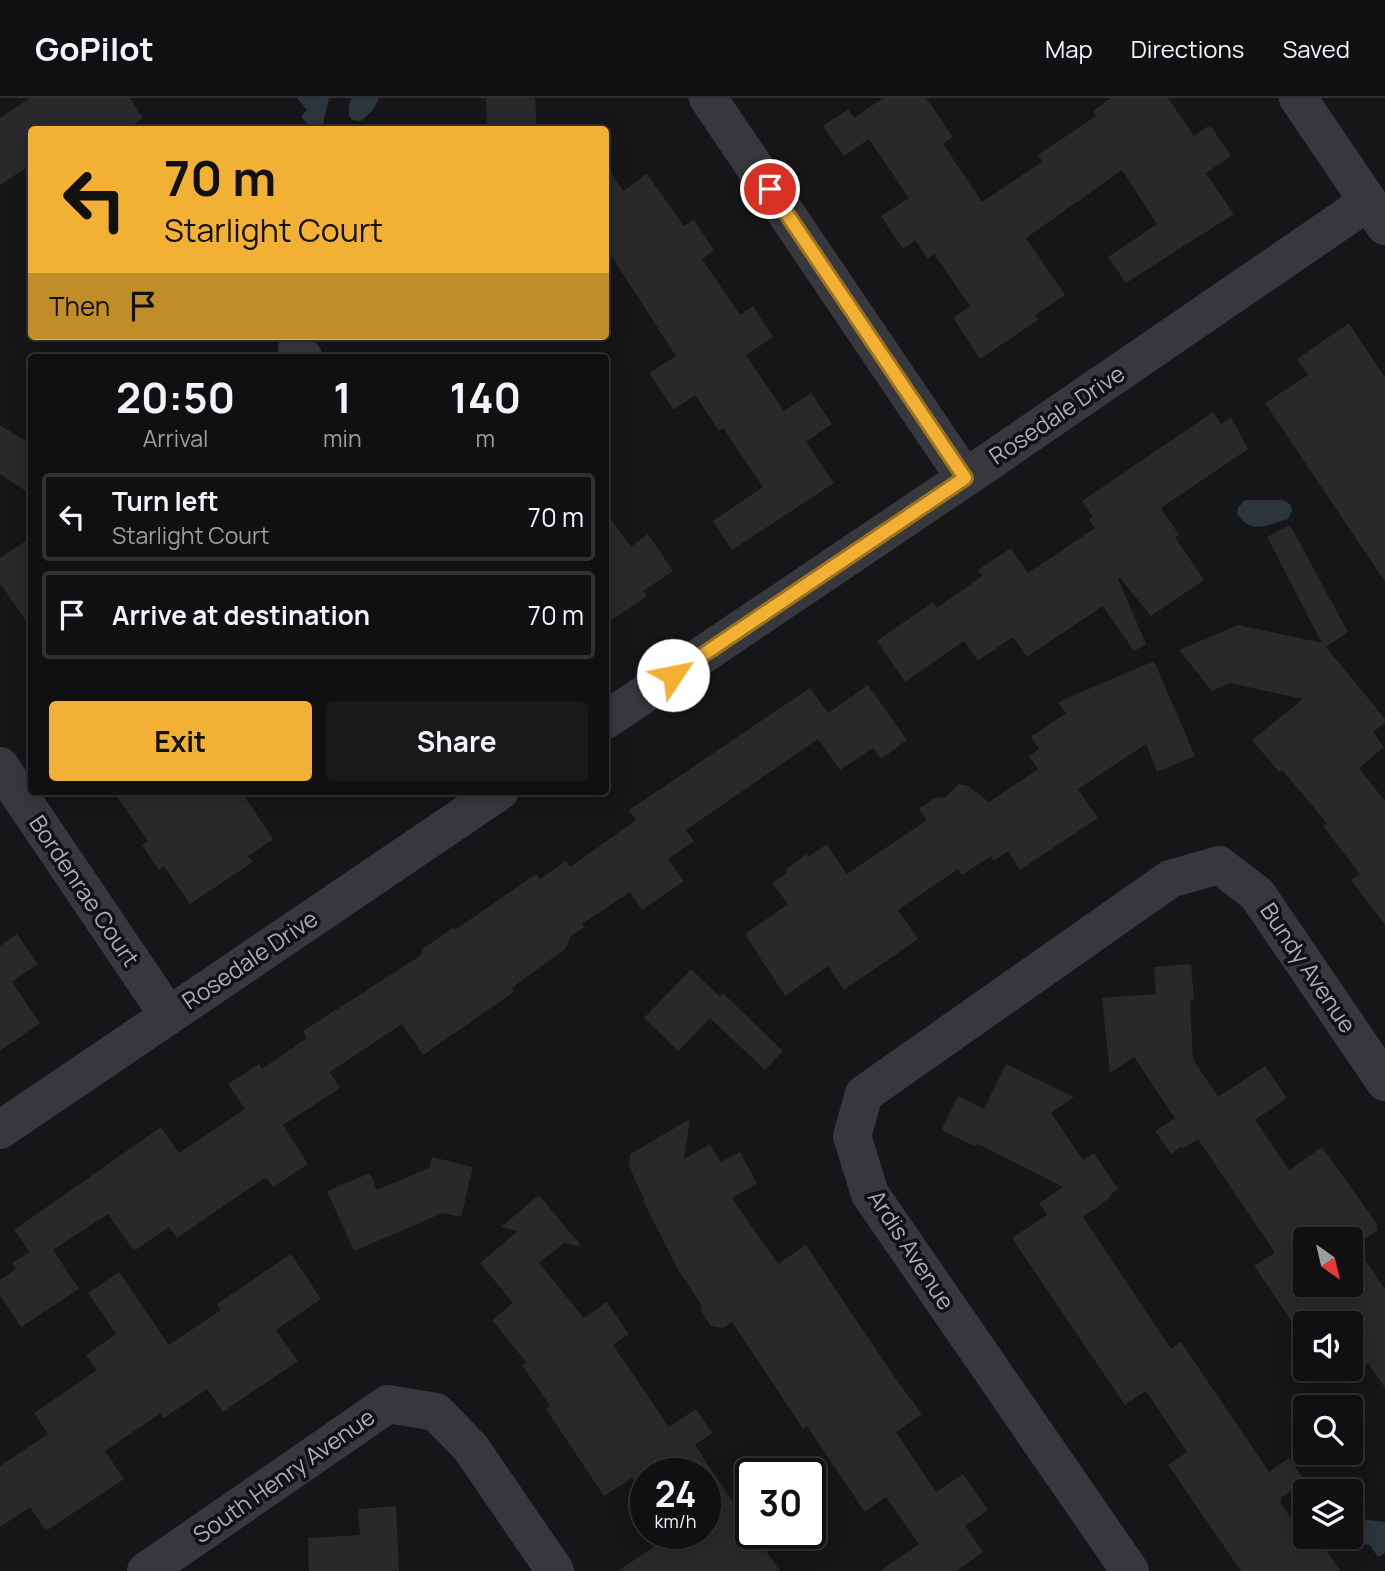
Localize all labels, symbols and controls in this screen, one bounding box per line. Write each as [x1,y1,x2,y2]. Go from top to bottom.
text: GoPilot [35,26,154,71]
text: Map [1045,32,1093,65]
text: Directions [1131,32,1244,65]
text: Saved [1282,32,1350,65]
text: 70 m [164,144,276,211]
icon: left [49,154,140,245]
pin [740,159,800,219]
icon: arrive [751,170,789,208]
text: Starlight Court [164,208,383,252]
icon: arrive [124,287,162,325]
text: Then [49,288,110,324]
street label: Rosedale Drive [982,357,1131,471]
text: 20:50 [116,368,235,426]
text: 1 [333,368,352,426]
text: 140 [450,368,521,426]
text: Arrival [143,422,208,454]
text: min [323,422,362,454]
text: m [476,422,495,454]
text: Turn left [112,483,219,519]
icon: left [53,498,91,536]
text: 70 m [528,499,584,535]
text: Starlight Court [112,519,270,551]
icon: arrive [53,596,91,634]
text: Arrive at destination [112,597,370,633]
text: 70 m [528,597,584,633]
position arrow [636,638,710,712]
button: Exit [49,701,312,781]
button: Share [326,701,588,781]
street label: Bordenrae Court [22,809,147,972]
street label: Bundy Avenue [1253,896,1364,1039]
street label: Rosedale Drive [175,902,324,1016]
street label: Ardis Avenue [861,1183,963,1316]
north arrow [1293,1227,1363,1297]
map controls [1293,1227,1363,1549]
button: sound [1293,1311,1363,1381]
button: search [1293,1395,1363,1465]
street label: South Henry Avenue [186,1400,381,1550]
speed limit sign: 30 [735,1458,826,1549]
text: 24 [655,1470,696,1518]
button: layers [1293,1479,1363,1549]
text: km/h [655,1509,696,1533]

